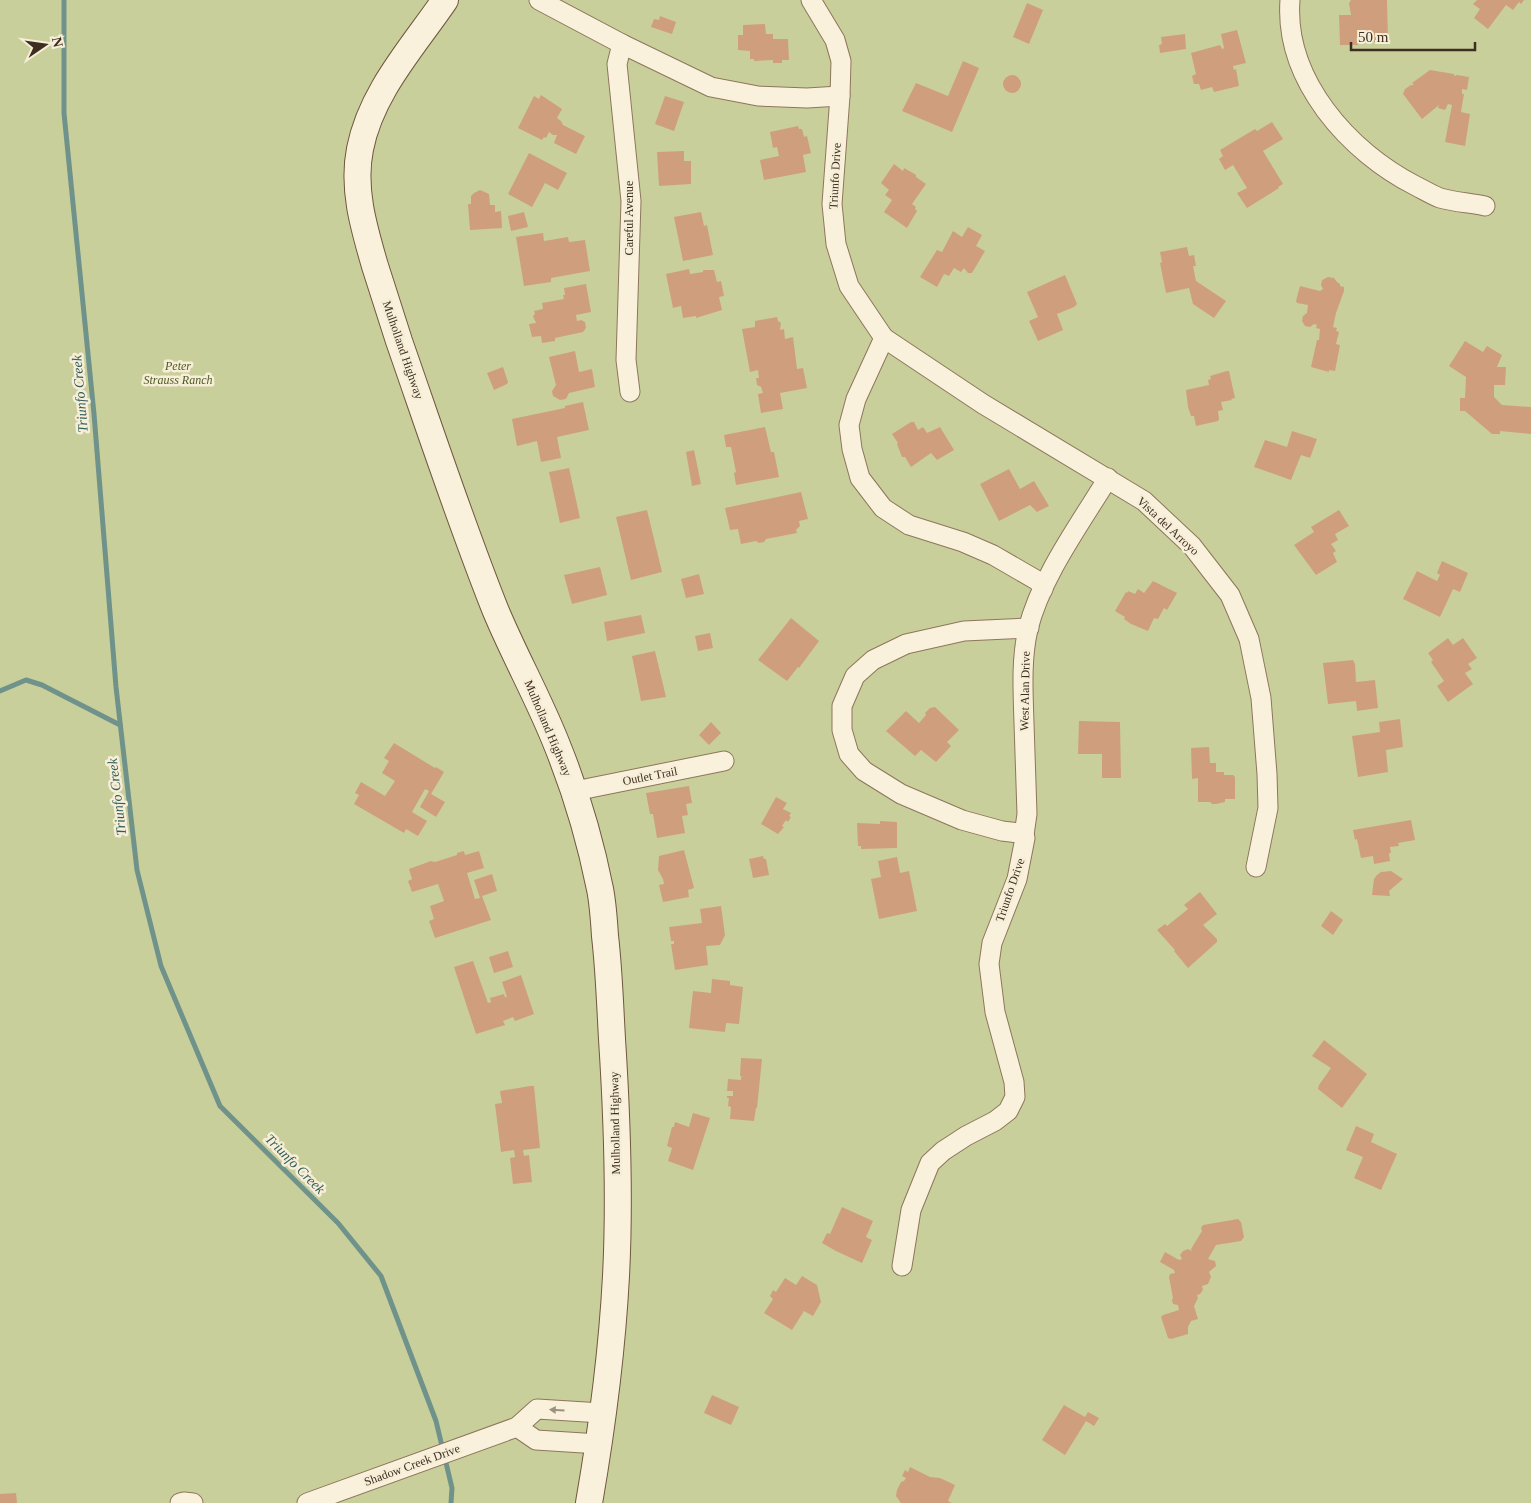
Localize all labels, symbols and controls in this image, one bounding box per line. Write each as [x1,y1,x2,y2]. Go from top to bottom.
north arrow [20,20,70,70]
scale bar [1351,20,1475,52]
text: 50 m [1358,29,1389,45]
text: N [49,36,66,49]
street label: Triunfo Drive [826,142,844,210]
street label: Careful Avenue [622,181,636,255]
street label: Mulholland Highway [380,299,426,401]
water label: Triunfo Creek [69,354,91,433]
park label: Peter Strauss Ranch [144,359,213,387]
street label: Vista del Arroyo [1134,494,1202,558]
street label: West Alan Drive [1017,651,1033,731]
street label: Mulholland Highway [521,678,575,778]
water label: Triunfo Creek [105,757,129,836]
street label: Outlet Trail [621,764,679,788]
street label: Triunfo Drive [993,856,1027,924]
street label: Mulholland Highway [607,1071,623,1175]
water label: Triunfo Creek [262,1131,328,1197]
one-way arrow [549,1406,565,1414]
street label: Shadow Creek Drive [362,1441,462,1489]

